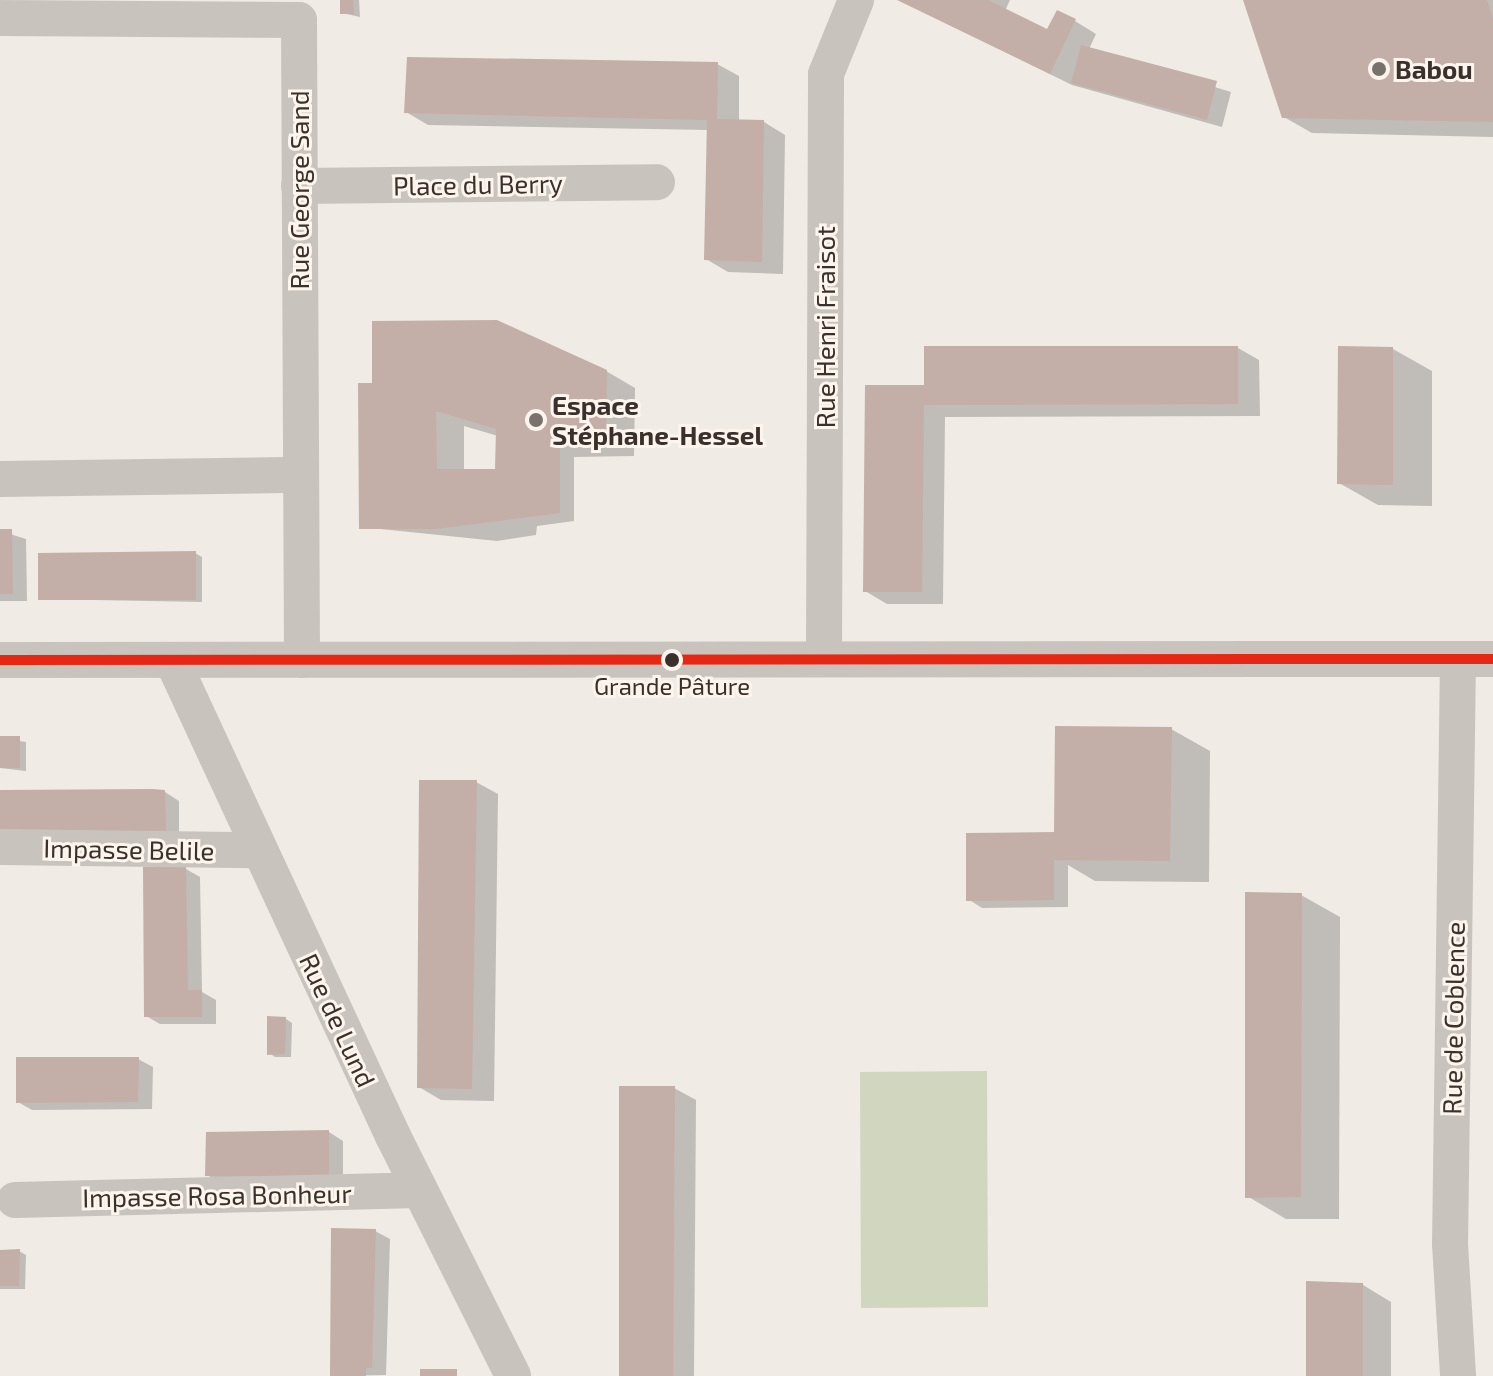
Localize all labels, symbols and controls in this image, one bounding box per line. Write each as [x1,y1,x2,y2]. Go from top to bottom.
place label: Babou [1395,53,1473,85]
marker: Babou [1370,60,1388,78]
street label: Rue George Sand [283,90,315,290]
street label: Place du Berry [393,167,563,201]
street label: Rue Henri Fraisot [809,226,841,428]
place label: Espace Stéphane-Hessel [552,389,763,450]
marker: Espace Stéphane-Hessel [527,411,545,429]
marker: Grande Pâture [664,652,680,668]
place label: Grande Pâture [594,672,750,700]
street label: Impasse Belile [43,832,215,866]
street label: Rue de Coblence [1436,921,1470,1115]
street label: Rue de Lund [294,948,382,1092]
street label: Impasse Rosa Bonheur [82,1177,352,1213]

